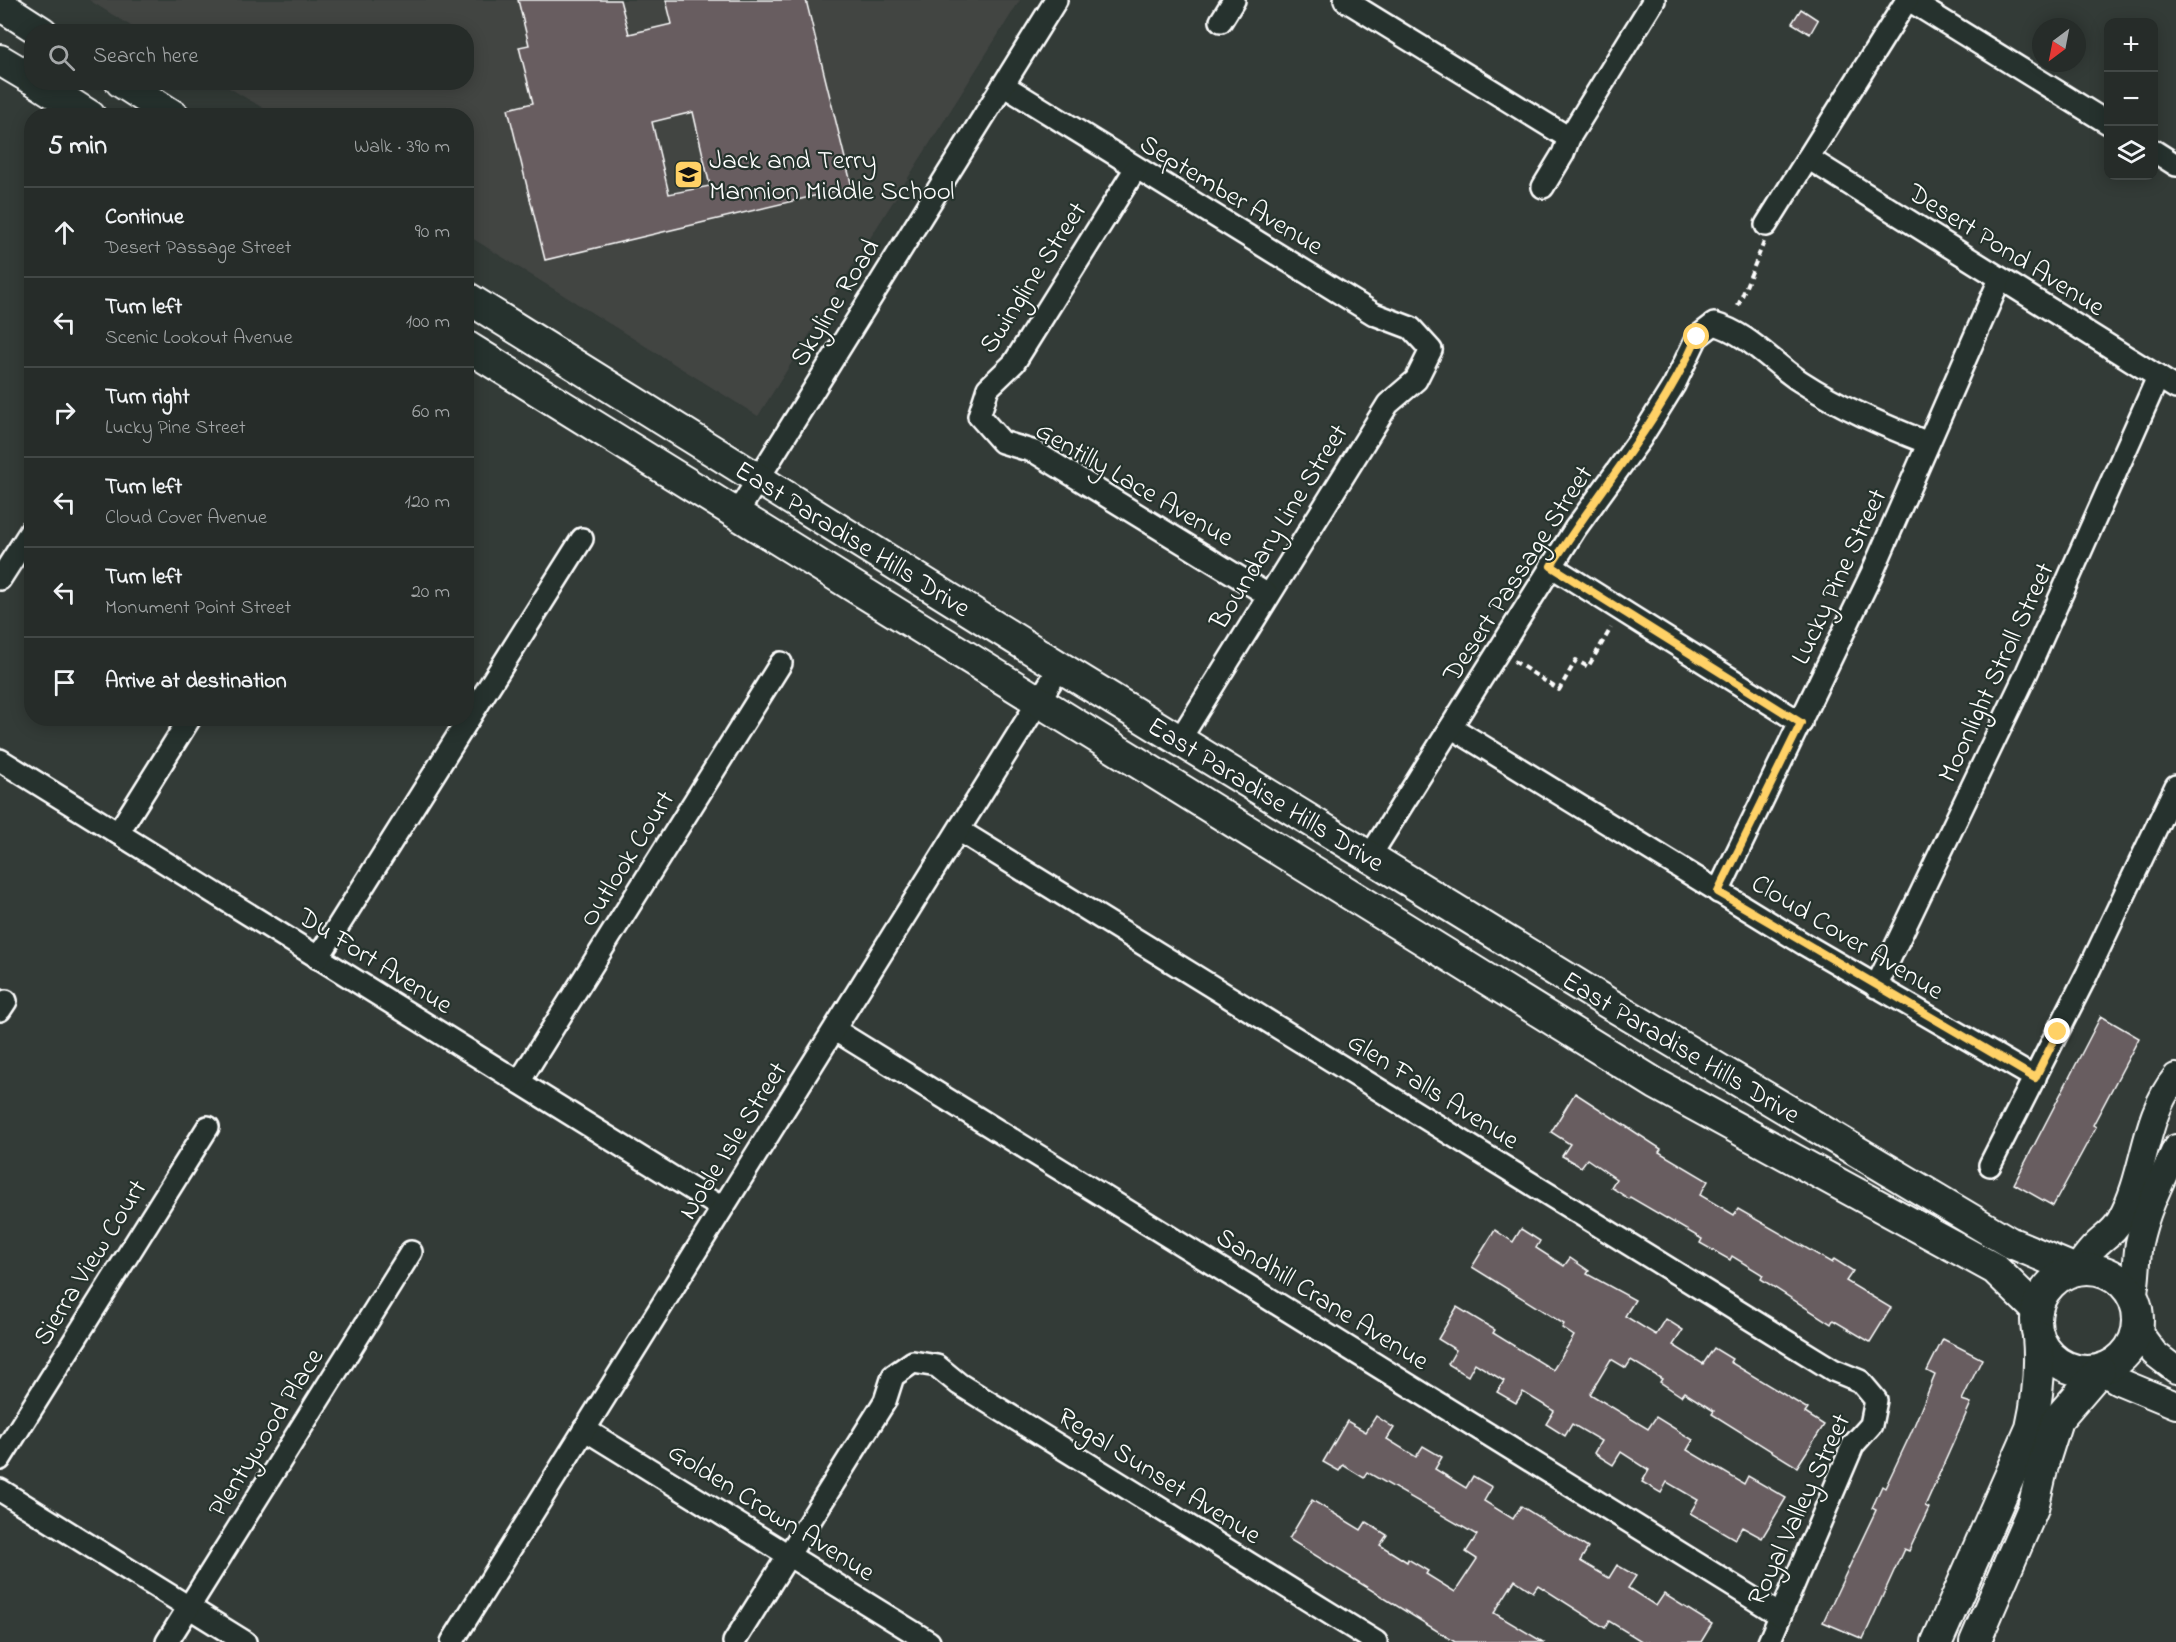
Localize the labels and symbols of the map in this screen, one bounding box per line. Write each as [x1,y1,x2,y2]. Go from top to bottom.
north arrow [2032,18,2086,72]
street label: September Avenue [1131,126,1331,267]
place label: Jack and Terry Mannion Middle School [709,142,954,212]
school or university icon: Jack and Terry Mannion Middle School [672,159,704,191]
street label: Desert Pond Avenue [1899,174,2113,328]
street label: Swingline Street [970,195,1098,362]
street label: Skyline Road [781,232,891,375]
route start [1683,323,1709,349]
street label: Gentilly Lace Avenue [1027,412,1241,558]
street label: Boundary Line Street [1201,417,1359,639]
street label: East Paradise Hills Drive [726,452,978,629]
street label: Desert Passage Street [1434,458,1604,691]
street label: Lucky Pine Street [1782,483,1898,671]
street label: Moonlight Stroll Street [1929,557,2065,789]
street label: East Paradise Hills Drive [1139,708,1392,884]
street label: Outlook Court [571,784,686,935]
street label: Cloud Cover Avenue [1743,865,1951,1012]
street label: Du Fort Avenue [289,898,460,1026]
street label: East Paradise Hills Drive [1554,962,1807,1136]
route end [2044,1018,2070,1044]
street label: Glen Falls Avenue [1339,1024,1527,1161]
street label: Noble Isle Street [670,1055,798,1228]
street label: Sierra View Court [24,1173,158,1354]
street label: Sandhill Crane Avenue [1208,1219,1436,1382]
street label: Plentywood Place [200,1341,335,1525]
street label: Regal Sunset Avenue [1049,1399,1269,1556]
street label: Royal Valley Street [1739,1408,1862,1613]
street label: Golden Crown Avenue [660,1434,883,1593]

